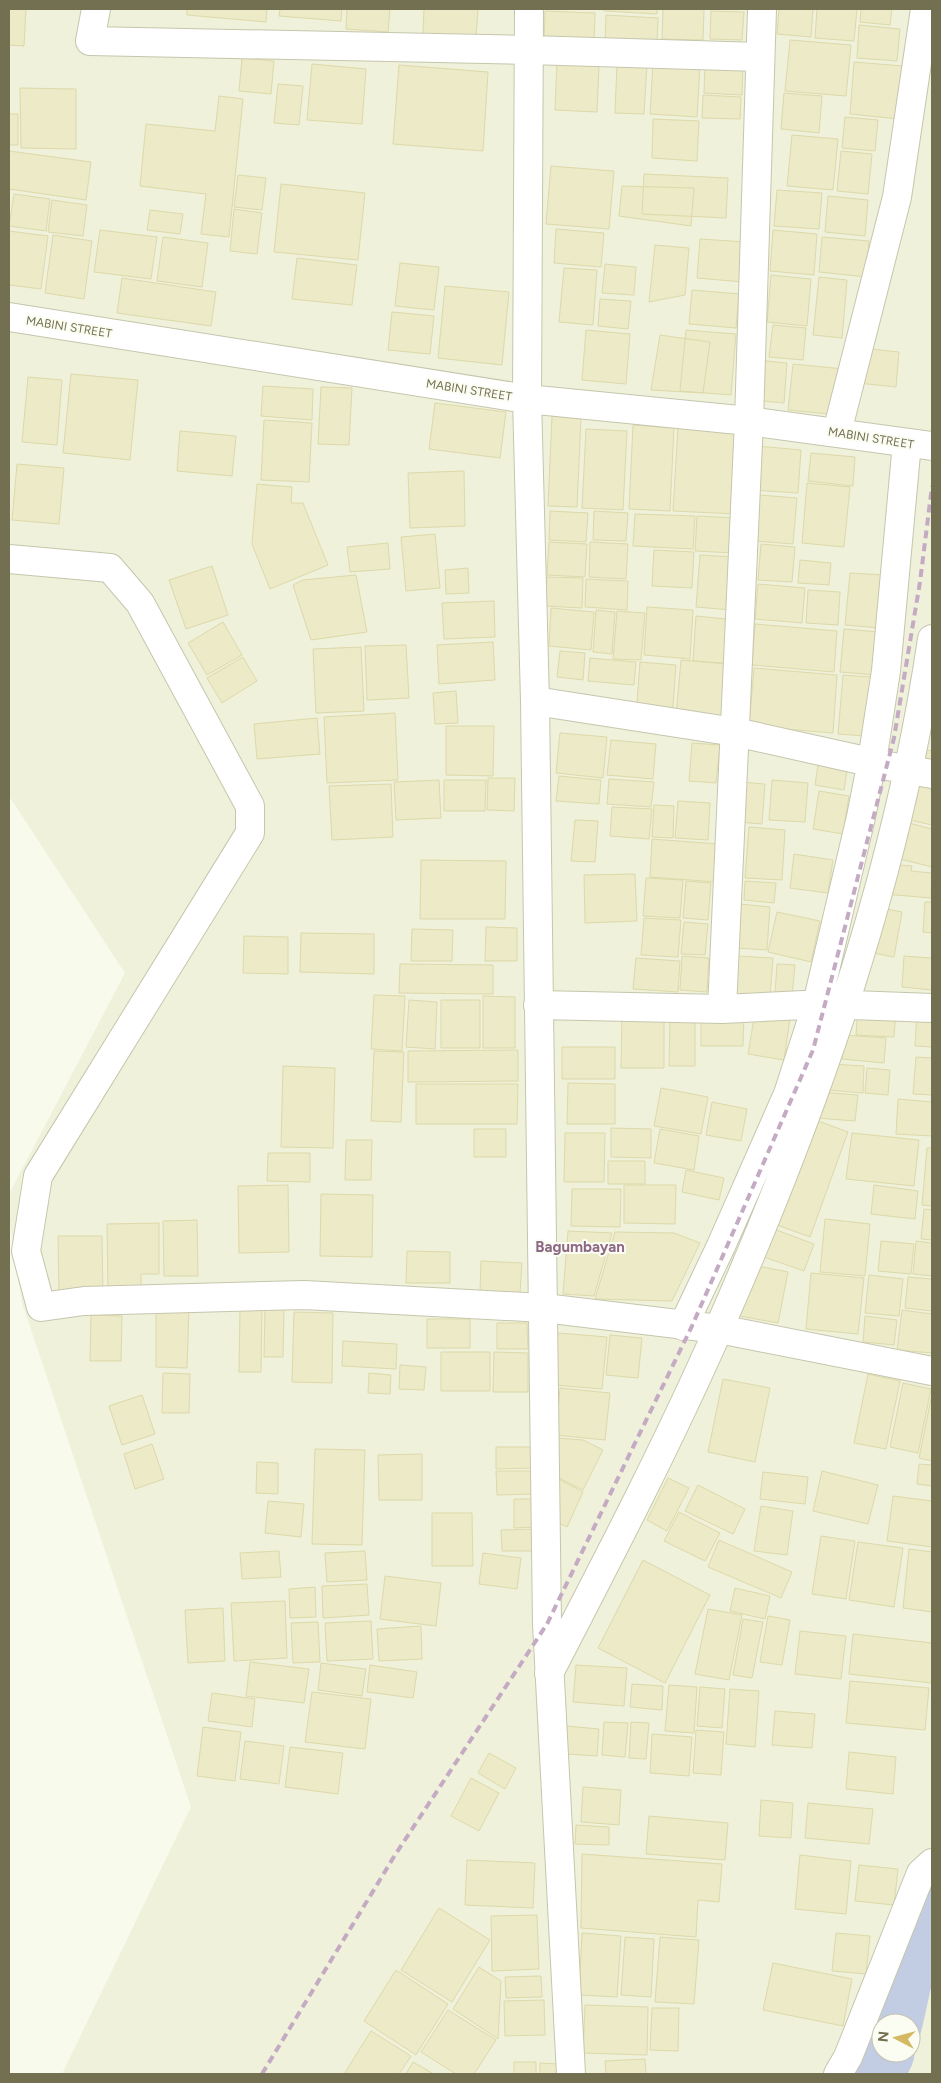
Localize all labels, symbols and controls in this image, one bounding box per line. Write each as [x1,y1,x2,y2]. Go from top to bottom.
street label: MABINI STREET [25,313,113,341]
street label: MABINI STREET [425,376,513,404]
street label: MABINI STREET [827,424,915,452]
district label: Bagumbayan [535,1238,625,1256]
north arrow [871,2013,921,2063]
text: N [875,2030,893,2043]

